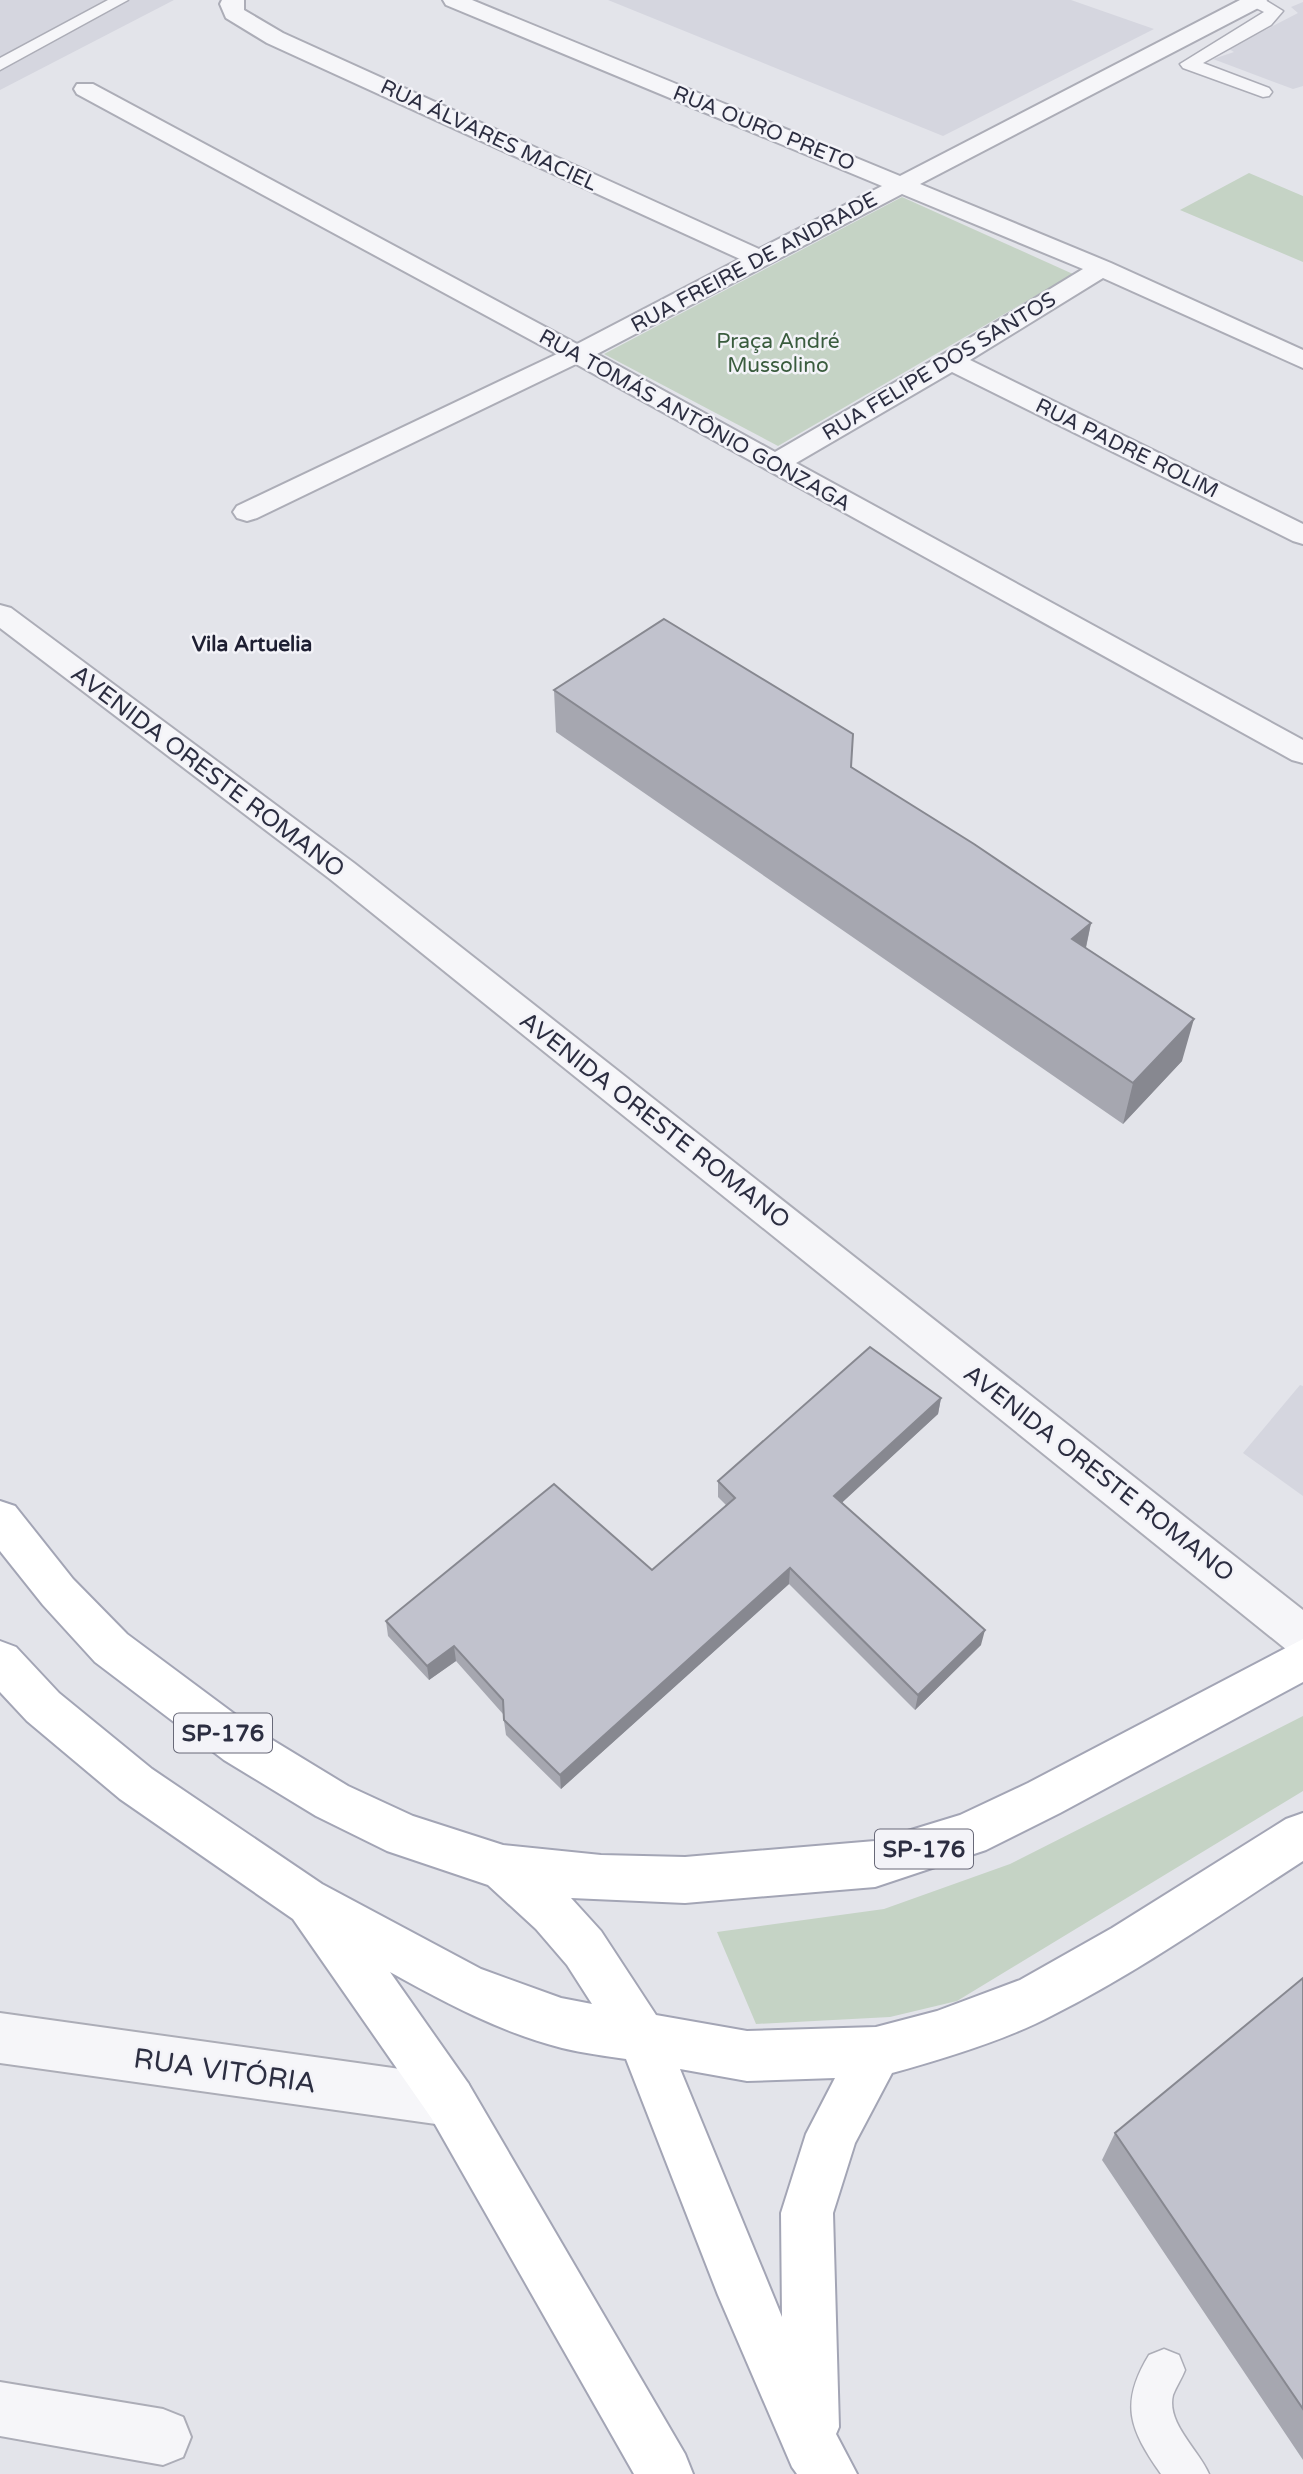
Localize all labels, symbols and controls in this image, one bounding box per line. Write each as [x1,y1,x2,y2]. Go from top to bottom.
street label: RUA ÁLVARES MACIEL [377,74,601,197]
street label: RUA OURO PRETO [669,81,858,176]
street label: RUA FREIRE DE ANDRADE [627,187,882,338]
street label: RUA FELIPE DOS SANTOS [818,287,1061,446]
street label: RUA TOMÁS ANTÔNIO GONZAGA [534,324,855,517]
park label: Praça André Mussolino [716,329,840,378]
street label: RUA PADRE ROLIM [1031,393,1222,504]
district label: Vila Artuelia [192,632,312,657]
street label: AVENIDA ORESTE ROMANO [65,659,350,884]
street label: AVENIDA ORESTE ROMANO [514,1006,796,1235]
street label: AVENIDA ORESTE ROMANO [958,1359,1240,1588]
road number: SP-176 [174,1714,272,1752]
road number: SP-176 [875,1830,973,1868]
street label: RUA VITÓRIA [131,2041,318,2101]

